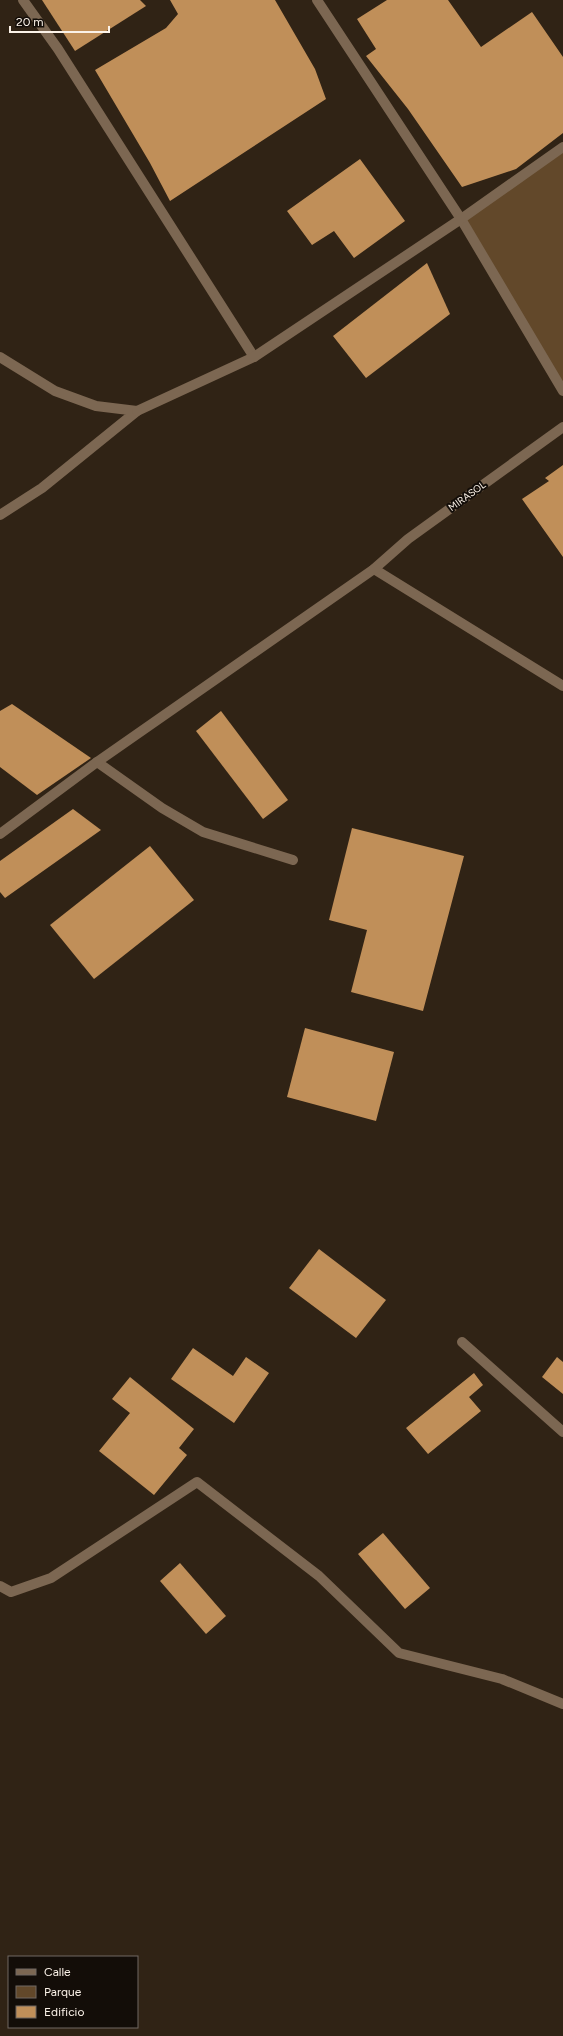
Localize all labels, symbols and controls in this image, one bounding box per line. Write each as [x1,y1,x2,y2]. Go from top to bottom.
scale bar [10,8,109,34]
text: 20 m [16,15,44,29]
street label: MIRASOL [446,478,489,514]
legend [8,1956,138,2028]
text: Calle [44,1965,71,1979]
text: Parque [44,1985,82,1999]
text: Edificio [44,2005,84,2019]

